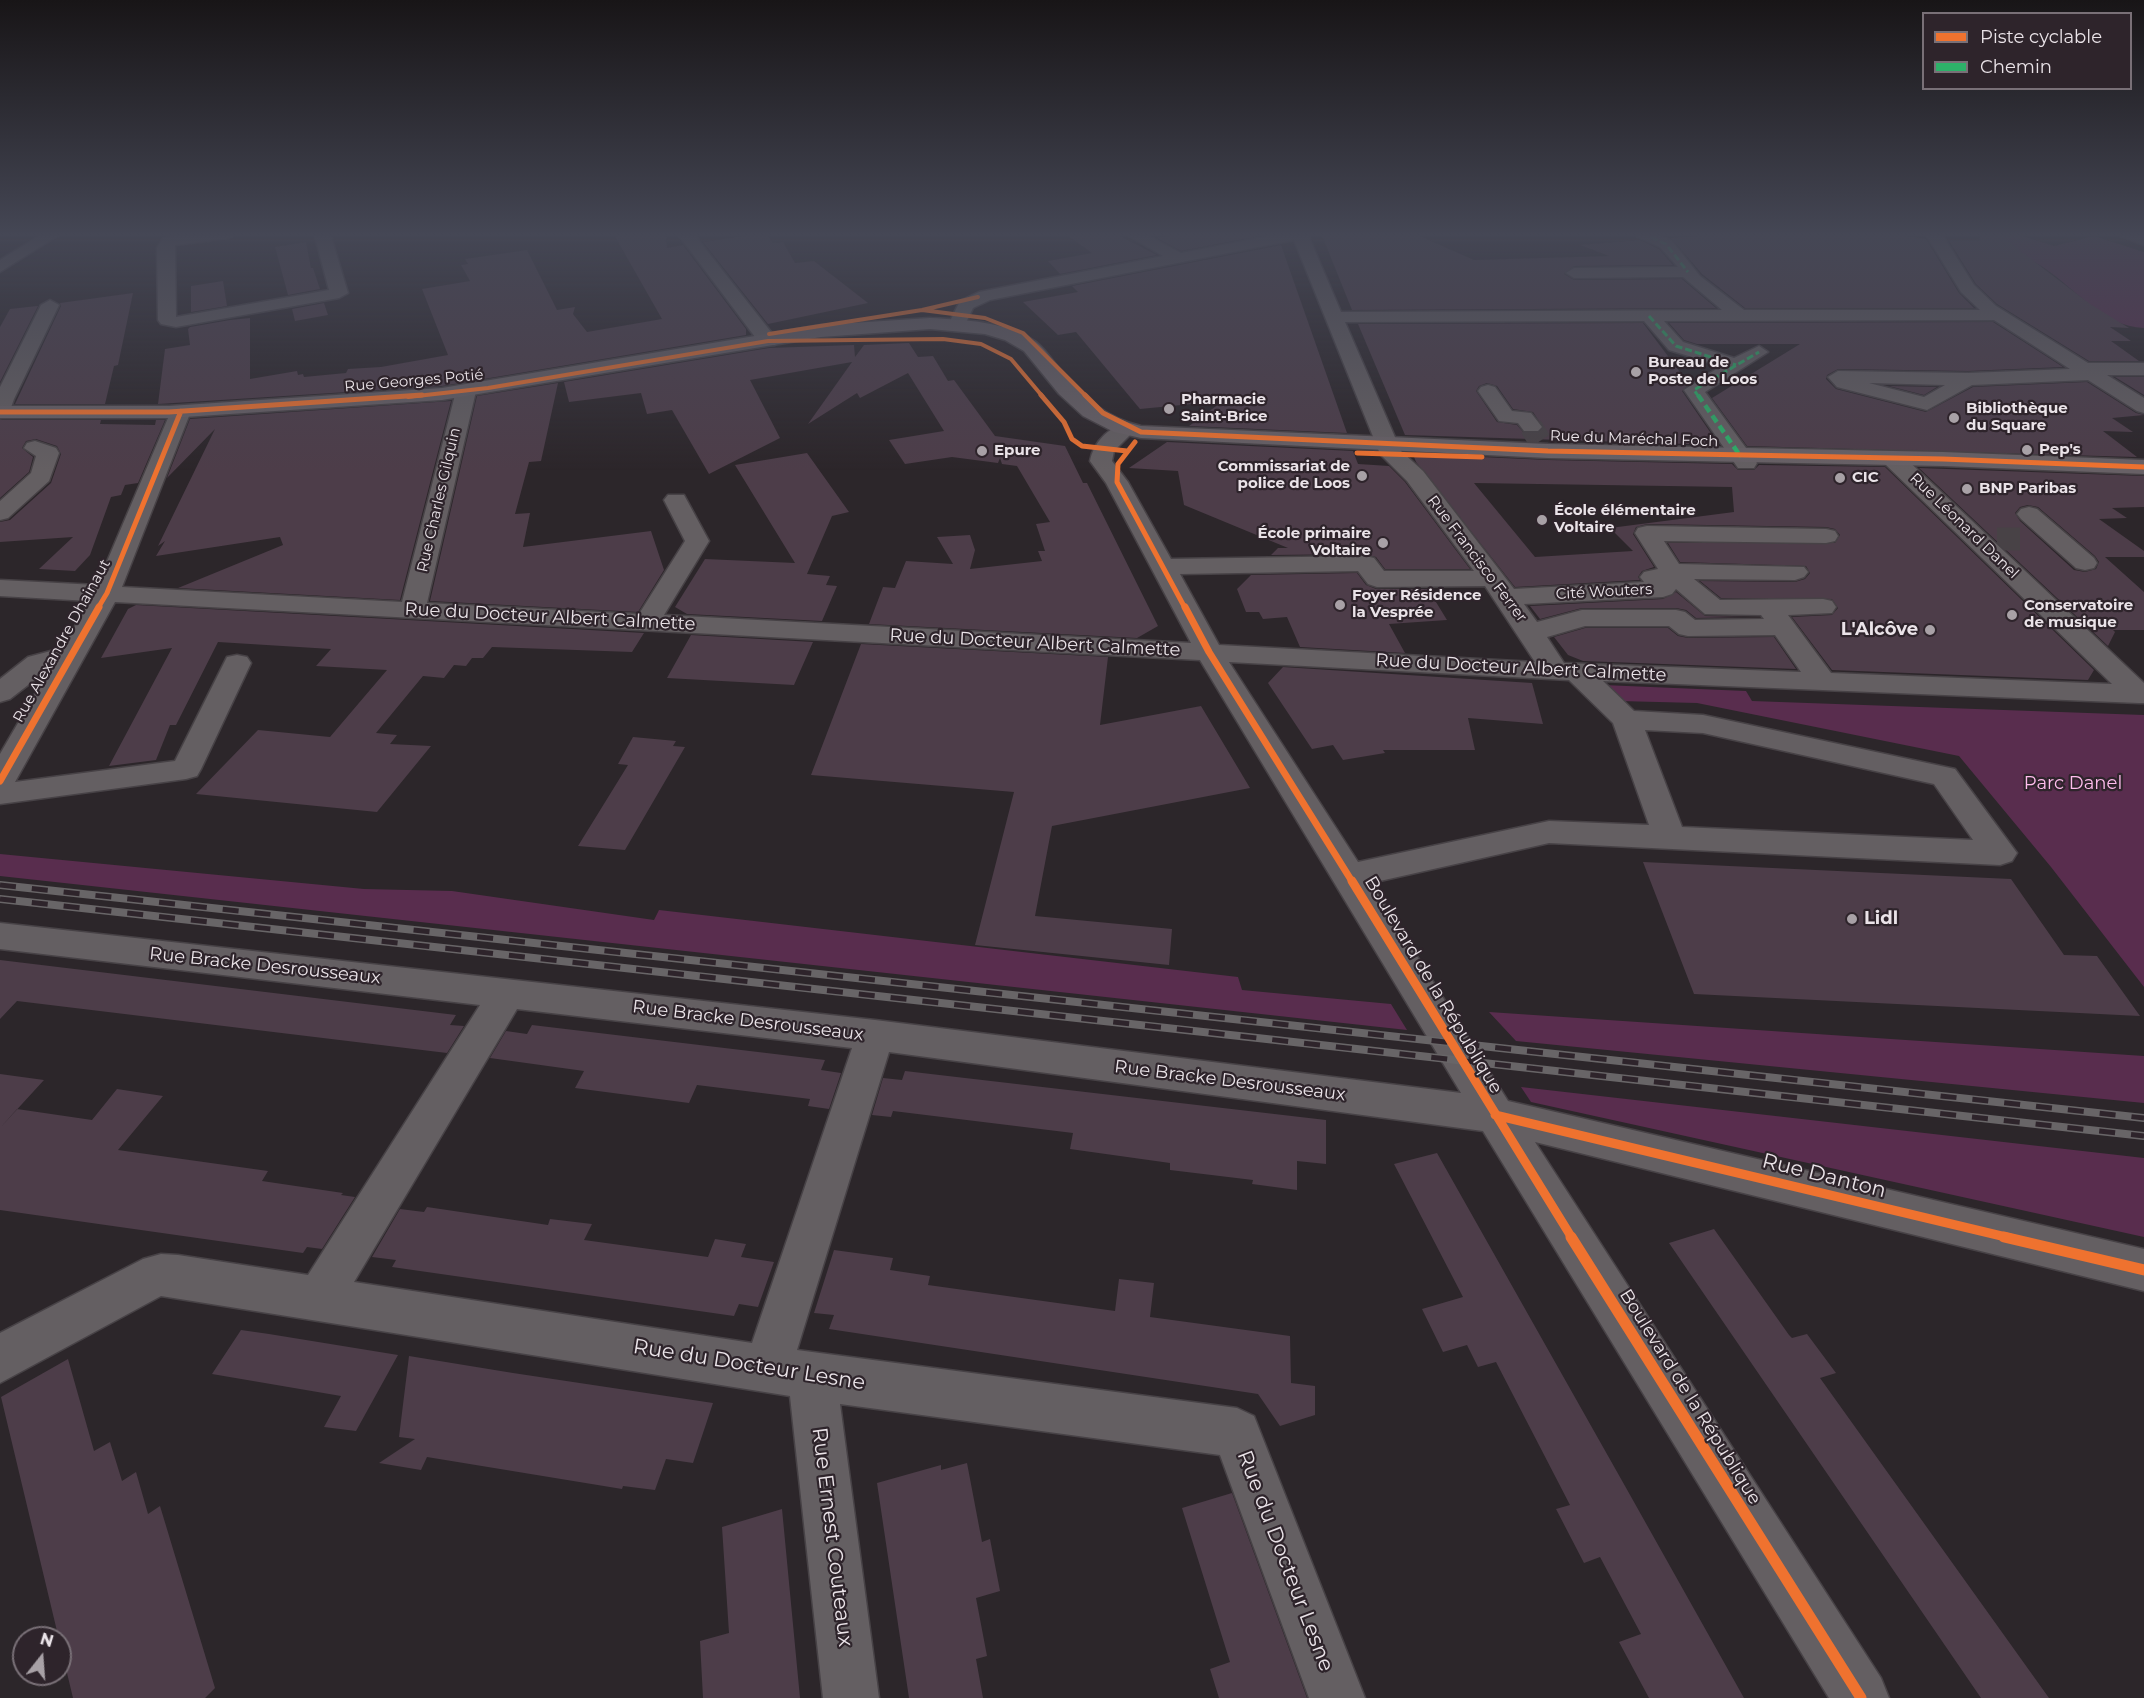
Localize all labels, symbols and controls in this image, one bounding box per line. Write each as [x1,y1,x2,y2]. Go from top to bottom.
legend [1922,12,2132,90]
text: Piste cyclable [1980,26,2102,48]
text: Chemin [1980,56,2052,78]
place label: Bureau de Poste de Loos [1648,354,1757,389]
marker: Bureau de Poste de Loos [1629,365,1643,379]
street label: Rue Georges Potié [344,366,484,396]
place label: Pharmacie Saint-Brice [1181,391,1267,426]
place label: Bibliothèque du Square [1966,400,2068,435]
marker: Pharmacie Saint-Brice [1162,402,1176,416]
marker: Bibliothèque du Square [1947,411,1961,425]
street label: Rue Charles Gilquin [414,426,464,574]
street label: Rue du Maréchal Foch [1549,427,1719,451]
place label: Pep's [2039,441,2081,459]
place label: Epure [994,442,1041,460]
marker: Pep's [2020,443,2034,457]
marker: Epure [975,444,989,458]
place label: Commissariat de police de Loos [1218,458,1350,493]
marker: Commissariat de police de Loos [1355,469,1369,483]
place label: CIC [1852,469,1879,487]
street label: Rue Léonard Danel [1906,469,2022,583]
marker: CIC [1833,471,1847,485]
place label: BNP Paribas [1979,480,2076,498]
marker: BNP Paribas [1960,482,1974,496]
street label: Rue Francisco Ferrer [1423,492,1531,626]
place label: École élémentaire Voltaire [1554,502,1696,537]
marker: École élémentaire Voltaire [1535,513,1549,527]
place label: École primaire Voltaire [1258,525,1371,560]
marker: École primaire Voltaire [1376,536,1390,550]
street label: Rue Alexandre Dhainaut [10,556,114,726]
street label: Cité Wouters [1555,580,1653,604]
place label: Foyer Résidence la Vesprée [1352,587,1481,622]
place label: Conservatoire de musique [2024,597,2133,632]
marker: Foyer Résidence la Vesprée [1333,598,1347,612]
street label: Rue du Docteur Albert Calmette [404,599,696,635]
marker: Conservatoire de musique [2005,608,2019,622]
place label: L'Alcôve [1841,619,1918,641]
marker: L'Alcôve [1923,623,1937,637]
street label: Rue du Docteur Albert Calmette [889,625,1181,661]
street label: Rue du Docteur Albert Calmette [1375,650,1667,686]
park label: Parc Danel [2024,773,2122,795]
street label: Boulevard de la République [1359,872,1507,1098]
place label: Lidl [1864,908,1898,930]
marker: Lidl [1845,912,1859,926]
street label: Rue Bracke Desrousseaux [148,943,382,989]
street label: Rue Bracke Desrousseaux [631,996,865,1046]
street label: Rue Bracke Desrousseaux [1113,1056,1347,1106]
street label: Rue Danton [1759,1148,1889,1204]
street label: Boulevard de la République [1615,1285,1765,1509]
street label: Rue du Docteur Lesne [631,1334,867,1396]
street label: Rue Ernest Couteaux [806,1426,858,1648]
street label: Rue du Docteur Lesne [1231,1447,1339,1675]
north arrow [12,1626,72,1686]
text: N [38,1629,56,1651]

